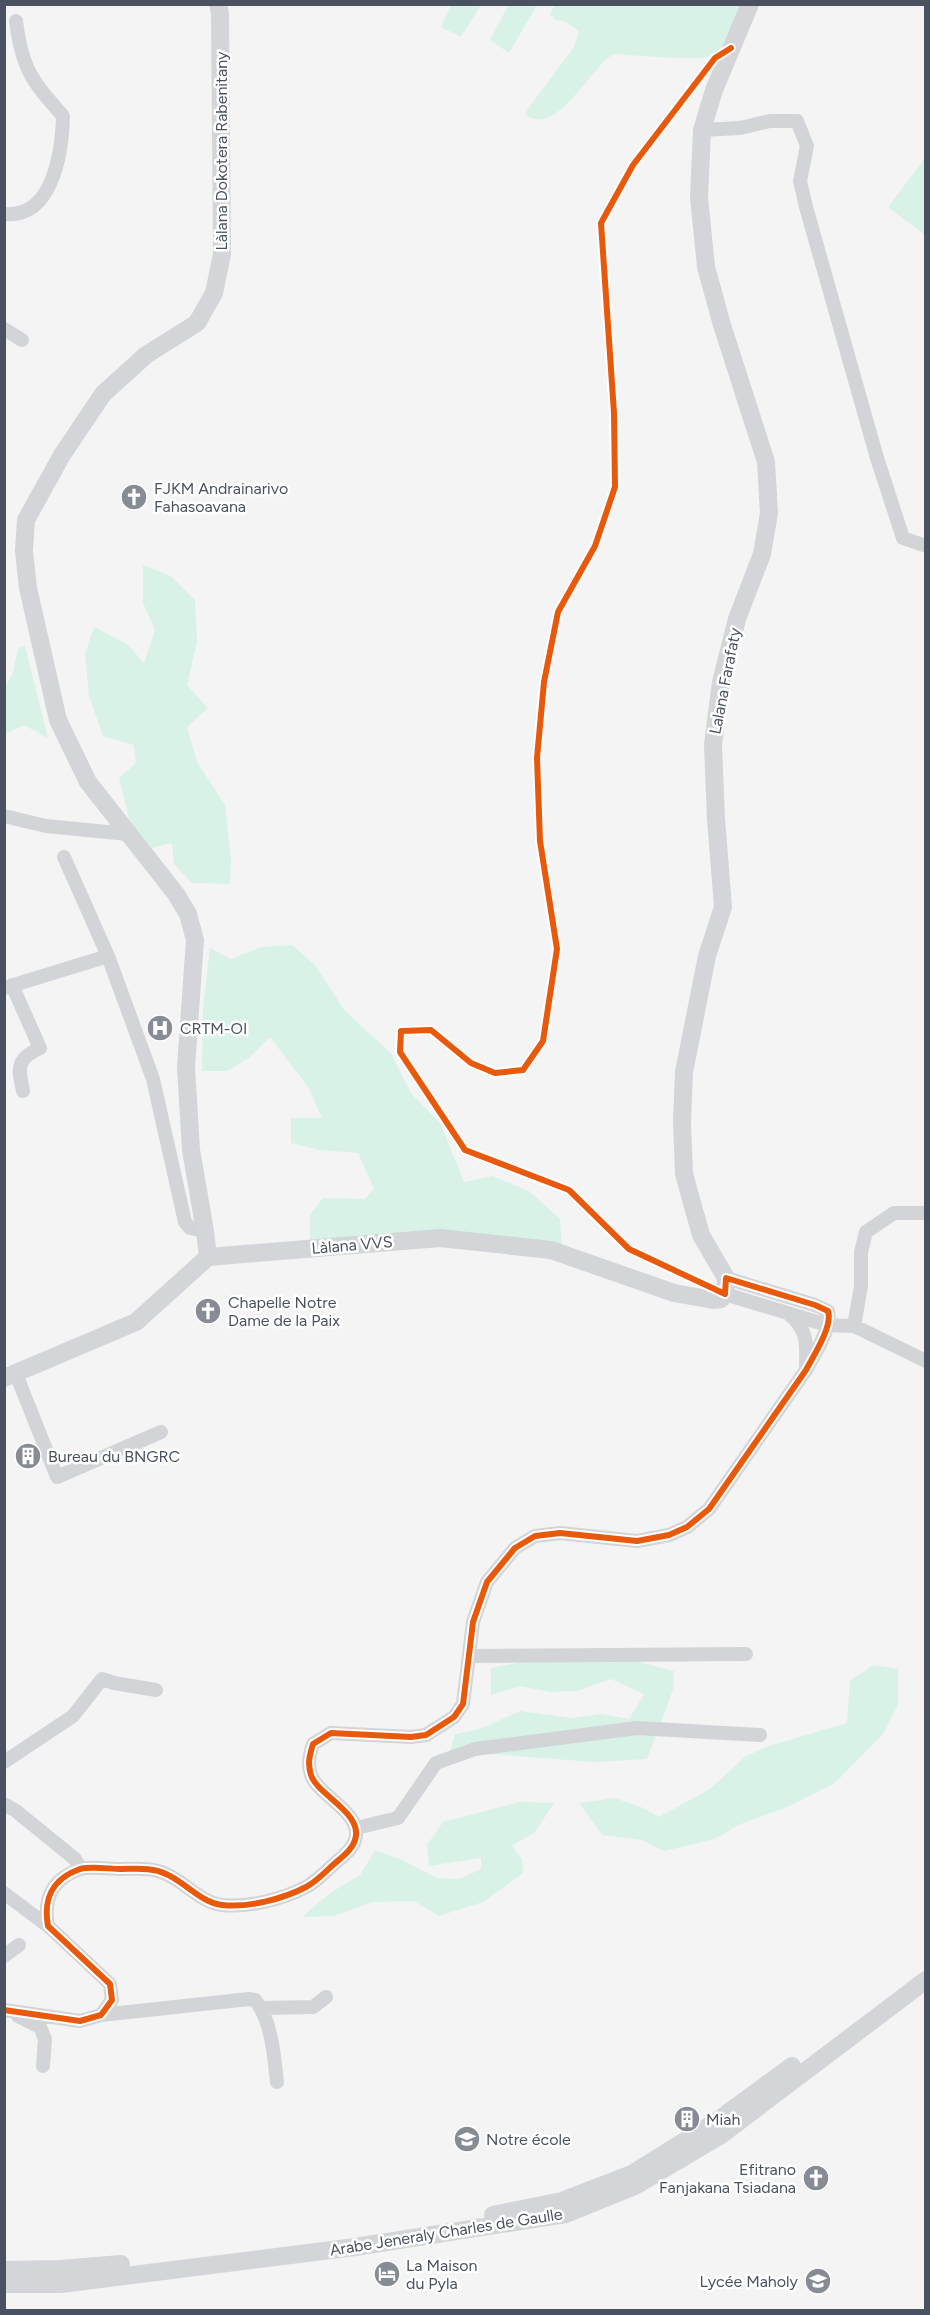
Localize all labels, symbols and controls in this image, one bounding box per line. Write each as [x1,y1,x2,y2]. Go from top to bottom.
street label: Làlana Dokotera Rabenitany [212,51,231,250]
place label: FJKM Andrainarivo Fahasoavana [154,479,288,516]
church icon: FJKM Andrainarivo Fahasoavana [119,482,149,512]
street label: Lalana Farafaty [705,626,745,736]
hospital icon: CRTM-OI [145,1013,175,1043]
place label: CRTM-OI [180,1019,247,1038]
street label: Làlana VVS [311,1232,393,1258]
place label: Chapelle Notre Dame de la Paix [228,1293,340,1330]
church icon: Chapelle Notre Dame de la Paix [193,1296,223,1326]
building icon: Bureau du BNGRC [13,1441,43,1471]
place label: Bureau du BNGRC [48,1447,180,1466]
building icon: Miah [672,2104,702,2134]
place label: Miah [706,2110,740,2129]
school or university icon: Notre école [452,2124,482,2154]
place label: Notre école [486,2130,571,2149]
place label: Efitrano Fanjakana Tsiadana [659,2160,796,2197]
church icon: Efitrano Fanjakana Tsiadana [801,2163,831,2193]
street label: Arabe Jeneraly Charles de Gaulle [328,2204,564,2260]
place label: La Maison du Pyla [406,2256,478,2293]
hotel icon: La Maison du Pyla [372,2259,402,2289]
school or university icon: Lycée Maholy [803,2266,833,2296]
place label: Lycée Maholy [700,2272,799,2291]

